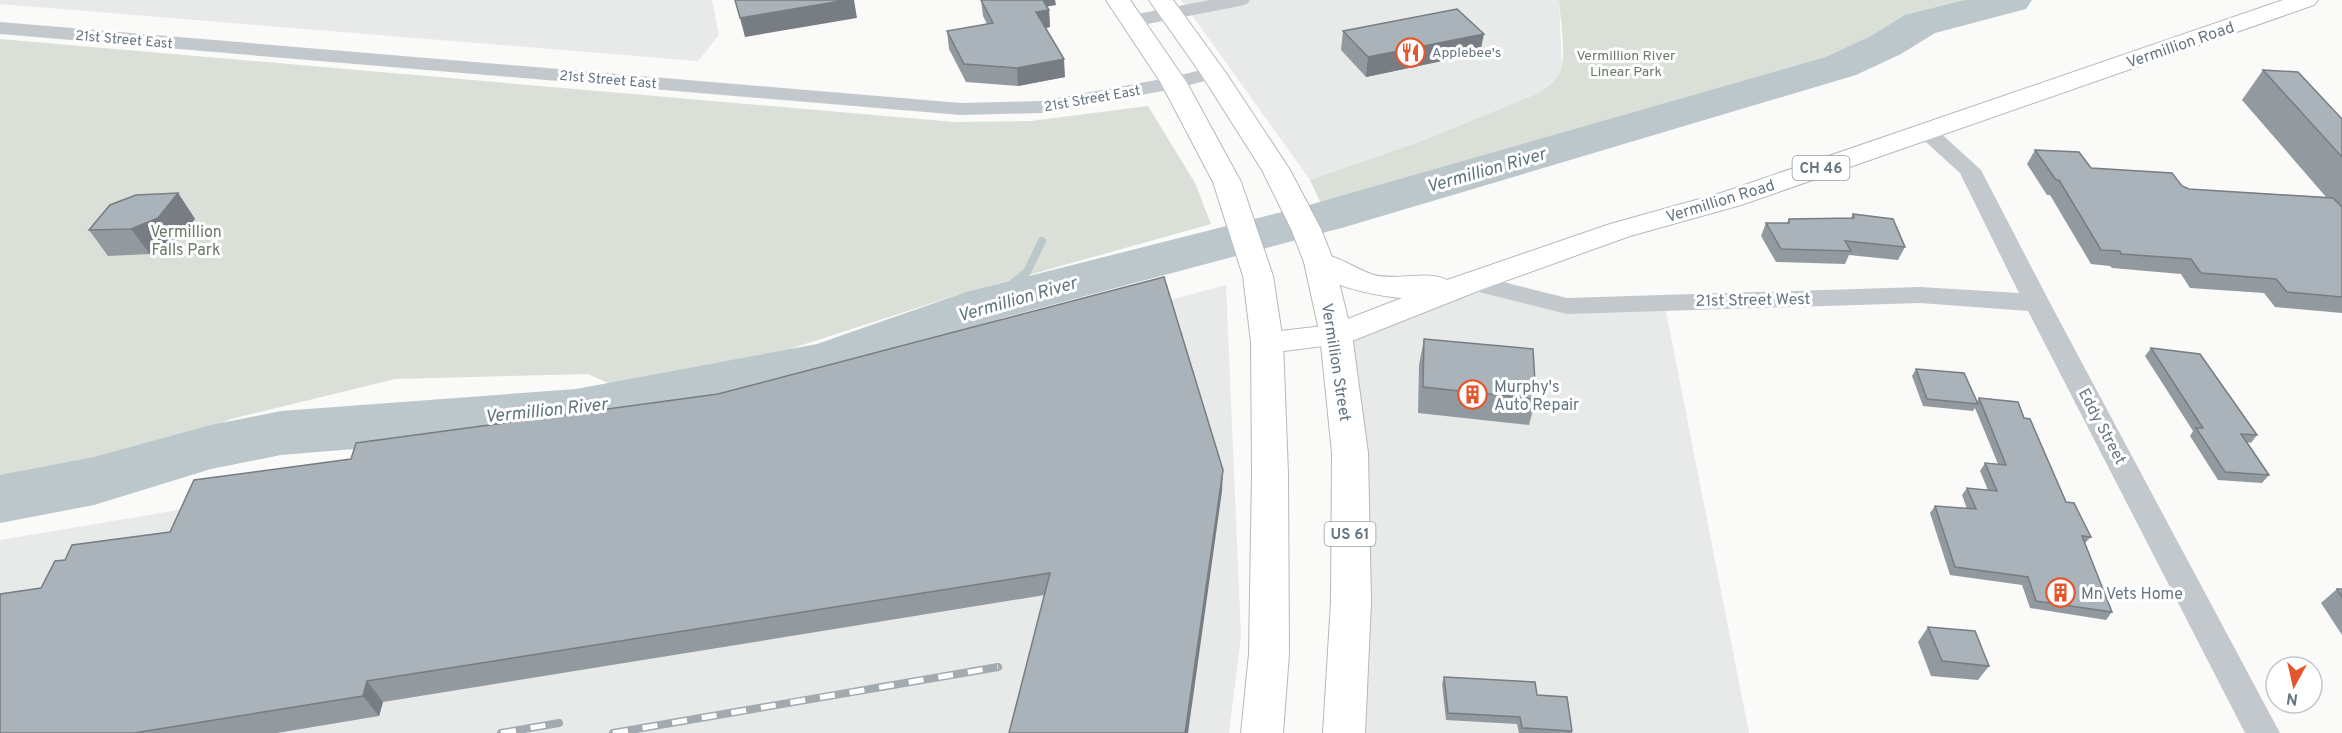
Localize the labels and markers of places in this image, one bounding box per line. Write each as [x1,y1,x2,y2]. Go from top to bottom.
restaurant icon: Applebee's [1395,36,1427,68]
place label: Applebee's [1432,45,1501,62]
place label: Murphy's Auto Repair [1494,378,1579,416]
building icon: Murphy's Auto Repair [1457,379,1489,411]
building icon: Mn Vets Home [2044,577,2076,609]
place label: Mn Vets Home [2081,585,2183,605]

